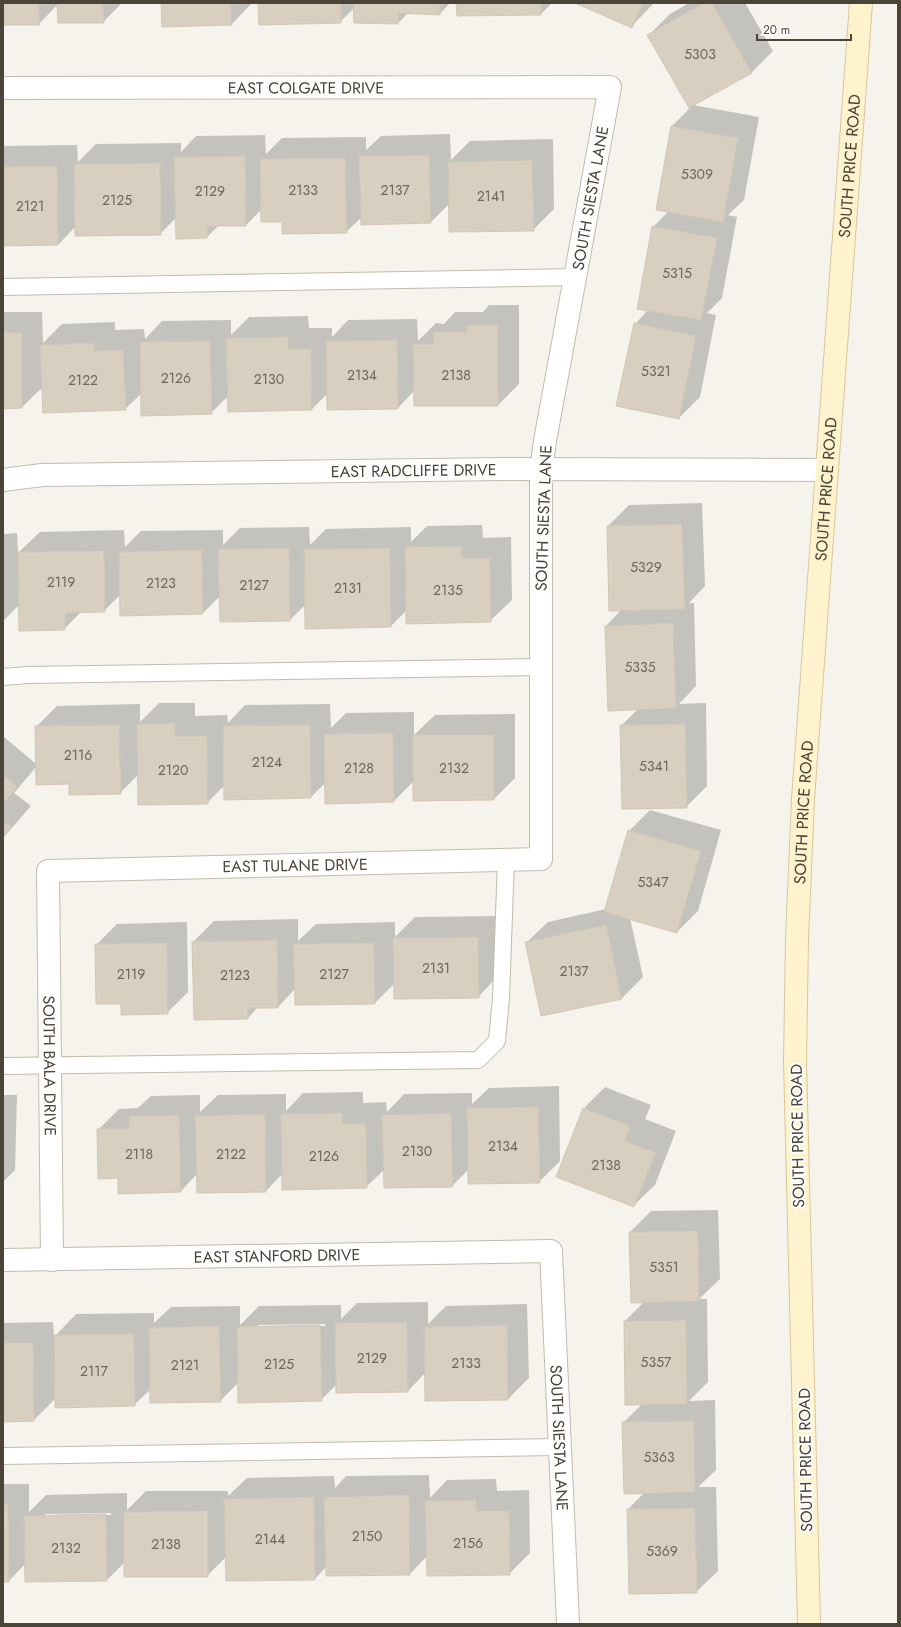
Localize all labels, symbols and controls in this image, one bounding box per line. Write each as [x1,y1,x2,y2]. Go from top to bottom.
scale bar [757,16,851,42]
text: 20 m [763,21,790,39]
house number: 5303 [684,44,716,64]
street label: EAST COLGATE DRIVE [228,76,384,100]
street label: SOUTH PRICE ROAD [833,93,866,239]
street label: SOUTH SIESTA LANE [566,124,614,272]
house number: 5309 [681,164,713,184]
house number: 2133 [288,180,318,200]
house number: 2137 [380,180,410,200]
house number: 2129 [195,181,225,201]
house number: 2141 [477,186,505,206]
house number: 2125 [102,190,132,210]
house number: 2121 [16,196,44,216]
house number: 5315 [662,263,692,283]
house number: 5321 [641,361,671,381]
house number: 2134 [347,365,377,385]
house number: 2138 [441,365,471,385]
house number: 2126 [161,368,191,388]
house number: 2130 [254,369,284,389]
house number: 2122 [68,370,98,390]
street label: SOUTH PRICE ROAD [809,416,843,562]
street label: SOUTH SIESTA LANE [529,445,558,591]
street label: EAST RADCLIFFE DRIVE [331,458,497,483]
house number: 5329 [630,557,662,577]
house number: 2119 [47,572,75,592]
house number: 2123 [146,573,176,593]
house number: 2127 [239,575,269,595]
house number: 2131 [334,578,362,598]
house number: 2135 [433,580,463,600]
house number: 5335 [624,657,656,677]
street label: SOUTH PRICE ROAD [788,740,819,885]
house number: 2116 [64,745,92,765]
house number: 2124 [252,752,282,772]
house number: 5341 [639,756,669,776]
house number: 2128 [344,758,374,778]
house number: 2132 [439,758,469,778]
house number: 2120 [158,760,188,780]
street label: EAST TULANE DRIVE [222,853,368,878]
house number: 5347 [637,872,669,892]
house number: 2131 [422,958,450,978]
house number: 2137 [559,961,589,981]
house number: 2119 [117,964,145,984]
house number: 2127 [319,964,349,984]
house number: 2123 [220,965,250,985]
street label: SOUTH BALA DRIVE [37,995,62,1136]
street label: SOUTH PRICE ROAD [785,1064,810,1208]
house number: 2134 [488,1136,518,1156]
house number: 2130 [402,1141,432,1161]
house number: 2118 [125,1144,153,1164]
house number: 2122 [216,1144,246,1164]
house number: 2126 [309,1146,339,1166]
house number: 2138 [591,1155,621,1175]
street label: EAST STANFORD DRIVE [194,1243,360,1269]
house number: 5351 [649,1257,679,1277]
house number: 2129 [357,1348,387,1368]
house number: 5357 [641,1352,672,1372]
house number: 2133 [451,1353,481,1373]
house number: 2125 [264,1354,294,1374]
house number: 2121 [171,1355,199,1375]
house number: 2117 [80,1361,109,1381]
street label: SOUTH SIESTA LANE [544,1364,574,1511]
street label: SOUTH PRICE ROAD [793,1388,818,1532]
house number: 5363 [643,1447,675,1467]
house number: 2150 [352,1526,382,1546]
house number: 2144 [255,1529,285,1549]
house number: 2156 [453,1533,483,1553]
house number: 2138 [151,1534,181,1554]
house number: 2132 [51,1538,81,1558]
house number: 5369 [646,1541,678,1561]

